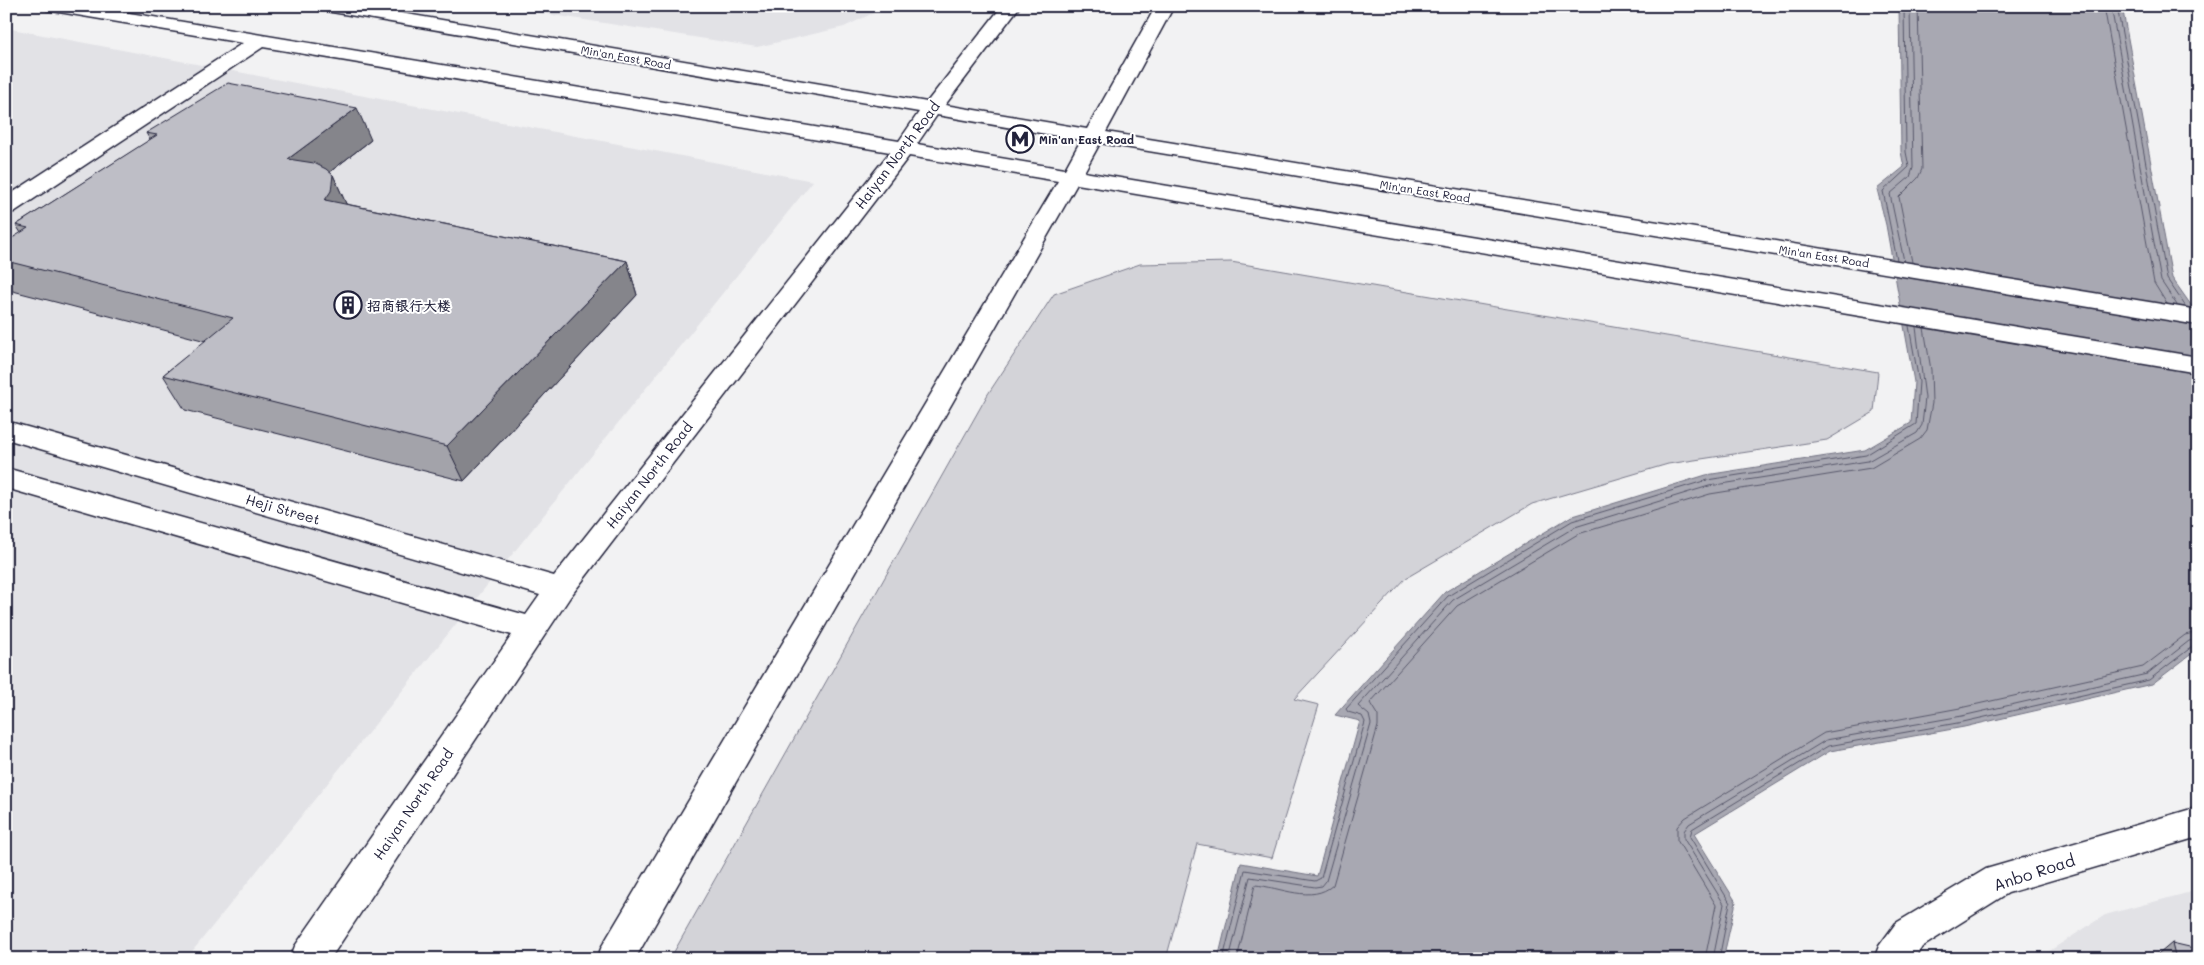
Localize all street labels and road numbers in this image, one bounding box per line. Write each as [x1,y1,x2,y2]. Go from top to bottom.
street label: Min'an East Road [580,42,672,72]
street label: Haiyan North Road [850,97,944,213]
street label: Min'an East Road [1379,176,1471,206]
street label: Min'an East Road [1778,241,1870,271]
street label: Haiyan North Road [601,418,697,532]
street label: Heji Street [244,489,322,529]
street label: Haiyan North Road [369,745,457,863]
street label: Anbo Road [1991,849,2077,895]

